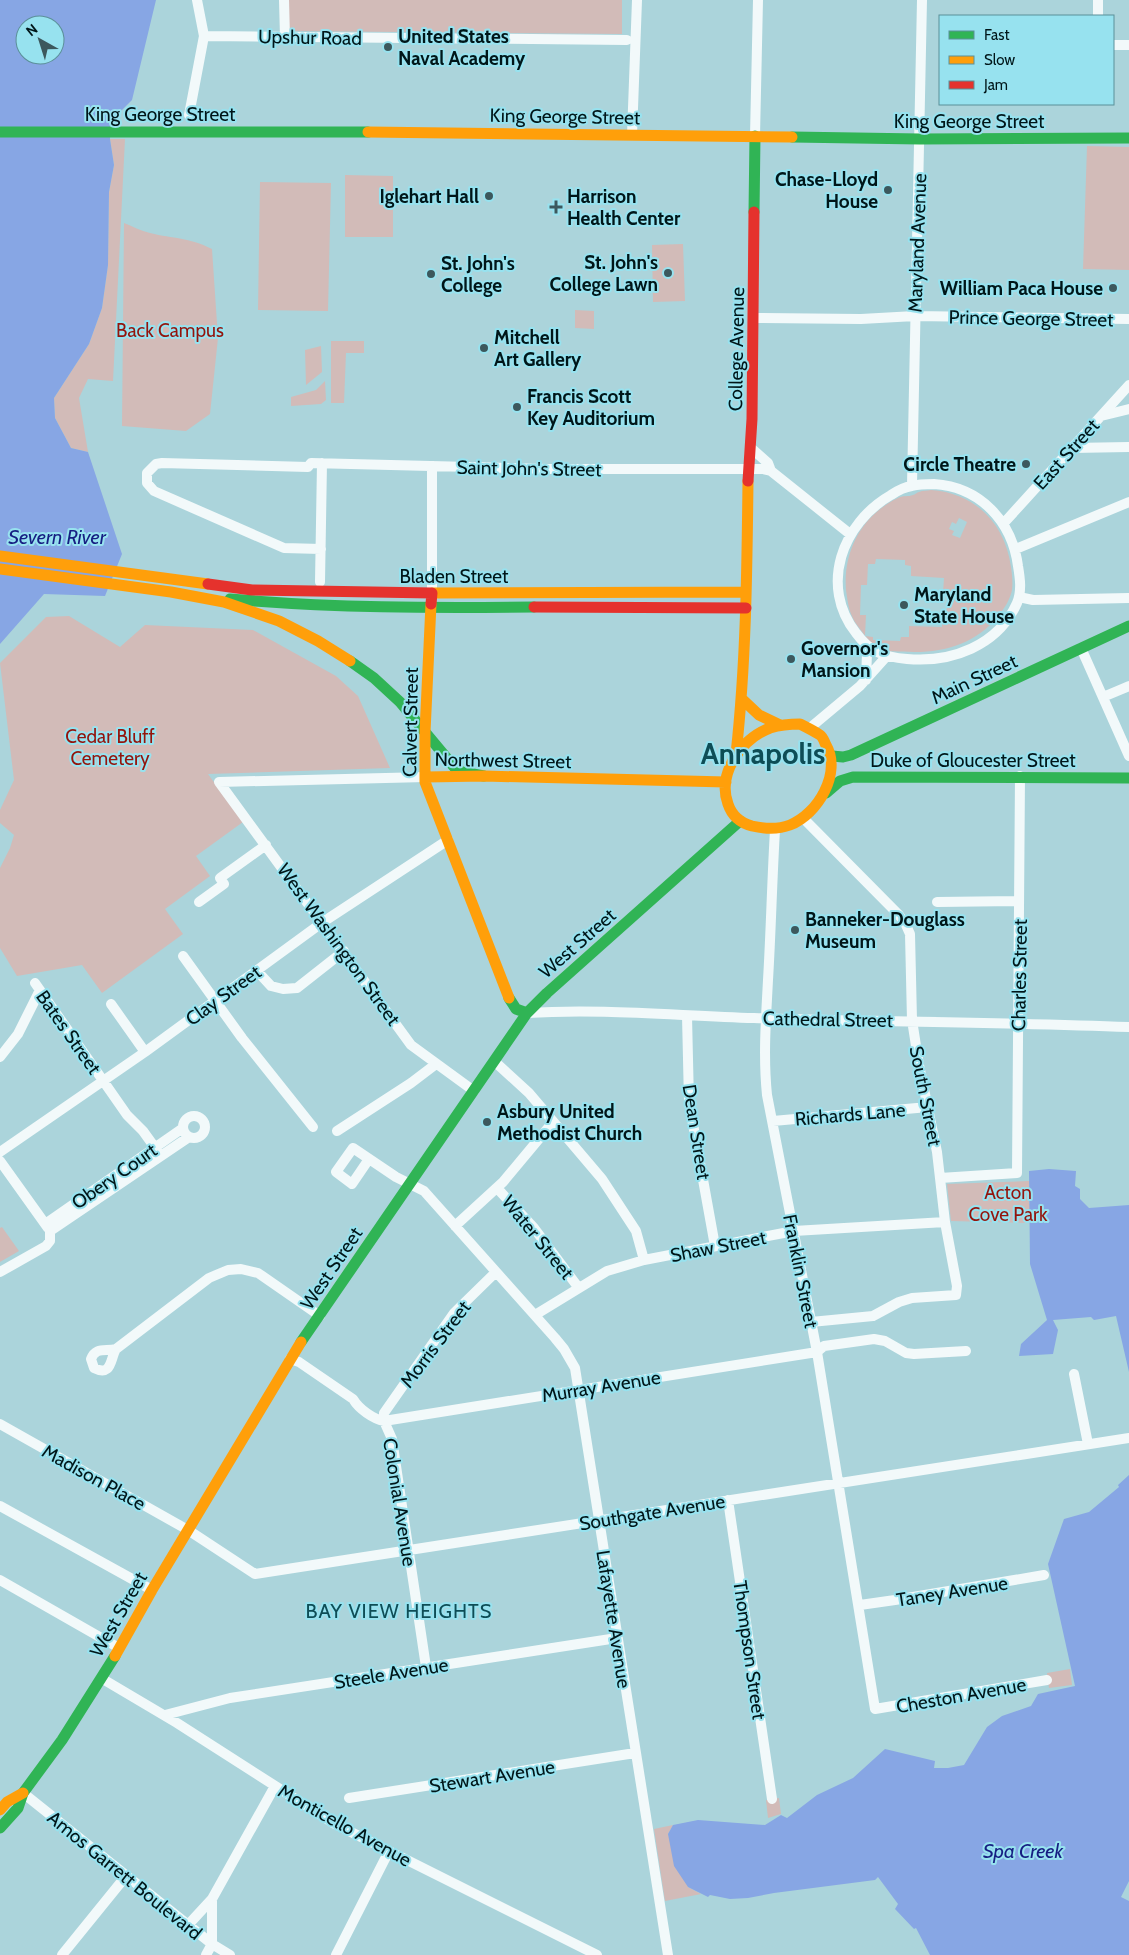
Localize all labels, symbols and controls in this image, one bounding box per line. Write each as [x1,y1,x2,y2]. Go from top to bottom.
north arrow [15,15,65,65]
legend [939,15,1114,105]
text: N [22,20,41,40]
street label: Upshur Road [258,25,362,50]
place label: United States Naval Academy [398,25,526,70]
text: Fast [984,26,1009,44]
marker: United States Naval Academy [382,41,394,53]
text: Slow [984,51,1015,69]
text: Jam [983,76,1008,94]
street label: King George Street [85,103,236,126]
street label: King George Street [489,104,641,129]
street label: King George Street [894,110,1045,133]
place label: Chase-Lloyd House [775,168,878,213]
street label: Maryland Avenue [904,173,931,313]
marker: Chase-Lloyd House [882,184,894,196]
place label: Iglehart Hall [380,185,479,208]
place label: Harrison Health Center [567,185,681,230]
marker: Iglehart Hall [483,190,495,202]
marker: Harrison Health Center [549,200,563,214]
place label: St. John's College Lawn [550,251,658,296]
place label: St. John's College [441,252,515,297]
marker: St. John's College Lawn [662,267,674,279]
marker: St. John's College [425,268,437,280]
place label: William Paca House [940,277,1103,300]
marker: William Paca House [1107,282,1119,294]
street label: College Avenue [724,286,749,411]
street label: Prince George Street [948,306,1114,331]
park label: Back Campus [116,319,224,342]
place label: Mitchell Art Gallery [494,326,582,371]
marker: Mitchell Art Gallery [478,342,490,354]
place label: Francis Scott Key Auditorium [527,385,655,430]
marker: Francis Scott Key Auditorium [511,401,523,413]
street label: East Street [1029,414,1104,494]
place label: Circle Theatre [903,453,1016,476]
street label: Saint John's Street [456,456,602,481]
marker: Circle Theatre [1020,458,1032,470]
water label: Severn River [8,525,107,549]
street label: Bladen Street [400,565,509,588]
place label: Maryland State House [914,583,1014,628]
marker: Maryland State House [898,599,910,611]
place label: Governor's Mansion [801,637,888,682]
street label: Main Street [928,649,1021,709]
marker: Governor's Mansion [785,653,797,665]
street label: Calvert Street [398,666,423,777]
park label: Cedar Bluff Cemetery [65,725,155,770]
district label: Annapolis [701,736,825,771]
street label: Northwest Street [434,748,572,773]
street label: Duke of Gloucester Street [870,749,1076,772]
street label: West Washington Street [272,859,405,1030]
street label: West Street [534,903,621,983]
place label: Banneker-Douglass Museum [805,908,965,953]
street label: Charles Street [1007,918,1032,1031]
marker: Banneker-Douglass Museum [789,924,801,936]
street label: Clay Street [181,960,266,1030]
street label: Bates Street [31,986,106,1079]
street label: Cathedral Street [763,1007,894,1032]
street label: South Street [905,1044,947,1149]
street label: Dean Street [678,1083,715,1182]
street label: Richards Lane [794,1098,907,1131]
place label: Asbury United Methodist Church [497,1100,642,1145]
marker: Asbury United Methodist Church [481,1116,493,1128]
street label: Obery Court [67,1138,162,1214]
park label: Acton Cove Park [968,1181,1048,1226]
street label: Water Street [497,1191,579,1284]
street label: Franklin Street [778,1212,823,1331]
street label: West Street [296,1222,368,1314]
street label: Shaw Street [668,1226,768,1267]
street label: Morris Street [395,1296,476,1392]
street label: Murray Avenue [540,1366,662,1407]
street label: Colonial Avenue [378,1436,421,1568]
street label: Madison Place [38,1440,150,1515]
street label: Southgate Avenue [578,1490,727,1535]
street label: Lafayette Avenue [591,1548,636,1690]
street label: West Street [85,1567,152,1661]
street label: Taney Avenue [895,1571,1010,1612]
street label: Thompson Street [728,1579,771,1722]
district label: BAY VIEW HEIGHTS [306,1599,492,1623]
street label: Steele Avenue [332,1653,450,1694]
street label: Cheston Avenue [894,1673,1028,1718]
street label: Stewart Avenue [428,1755,557,1798]
street label: Monticello Avenue [274,1779,416,1872]
street label: Amos Garrett Boulevard [43,1806,206,1945]
water label: Spa Creek [983,1839,1064,1863]

